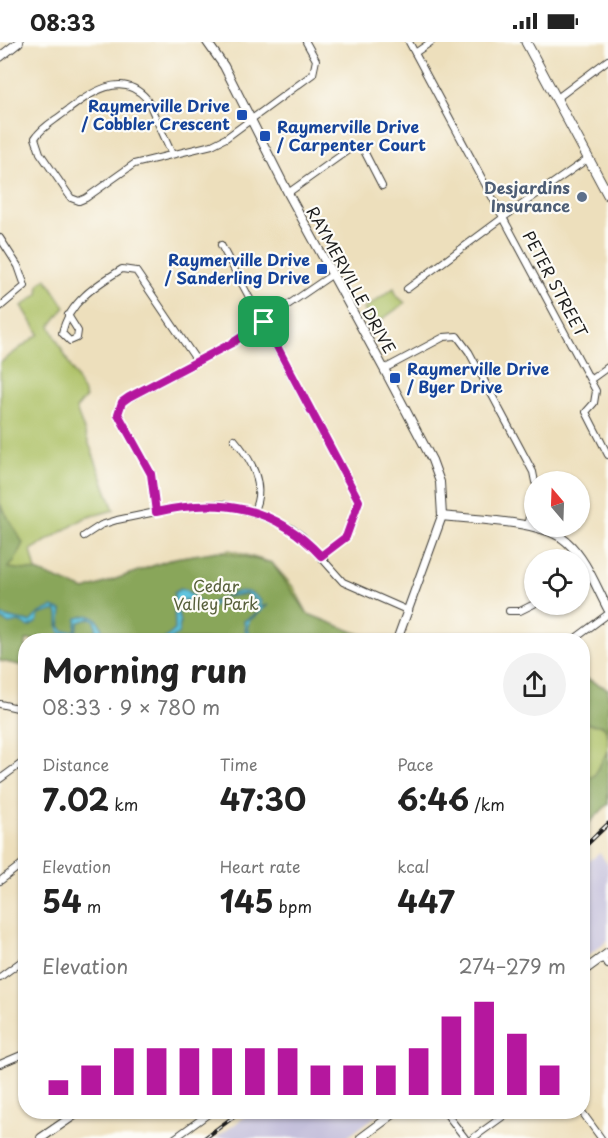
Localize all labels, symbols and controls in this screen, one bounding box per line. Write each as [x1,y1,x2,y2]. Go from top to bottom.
text: 08:33 [30,5,95,38]
place label: Raymerville Drive / Cobbler Crescent [81,93,230,135]
marker: Raymerville Drive / Cobbler Crescent [235,108,249,122]
place label: Raymerville Drive / Carpenter Court [276,114,426,156]
marker: Raymerville Drive / Carpenter Court [258,129,272,143]
place label: Desjardins Insurance [484,175,570,217]
marker: Desjardins Insurance [575,190,589,204]
street label: RAYMERVILLE DRIVE [301,202,402,358]
street label: PETER STREET [518,226,594,341]
place label: Raymerville Drive / Sanderling Drive [164,247,310,289]
marker: Raymerville Drive / Sanderling Drive [315,262,329,276]
pin [238,296,289,347]
icon: arrive [247,305,280,338]
place label: Raymerville Drive / Byer Drive [406,356,549,398]
marker: Raymerville Drive / Byer Drive [388,371,402,385]
north arrow [524,471,590,537]
map controls [524,471,590,615]
button: locate [524,549,590,615]
park label: Cedar Valley Park [173,573,259,615]
text: Morning run [42,644,247,694]
button: share [503,653,566,716]
text: 08:33 · 9 × 780 m [42,692,220,722]
text: Distance [42,752,109,776]
text: Time [220,752,257,776]
text: Pace [397,752,433,776]
text: 7.02 [42,776,109,821]
text: 47:30 [220,776,306,821]
text: 6:46 [397,776,469,821]
text: km [109,792,138,816]
text: /km [469,792,505,816]
text: Elevation [42,854,111,878]
text: Heart rate [220,854,300,878]
text: kcal [397,854,429,878]
text: 54 [42,878,82,923]
text: 145 [220,878,274,923]
text: 447 [397,878,455,923]
text: m [82,894,101,918]
text: bpm [274,894,312,918]
text: Elevation [42,951,128,981]
text: 274–279 m [458,951,566,981]

